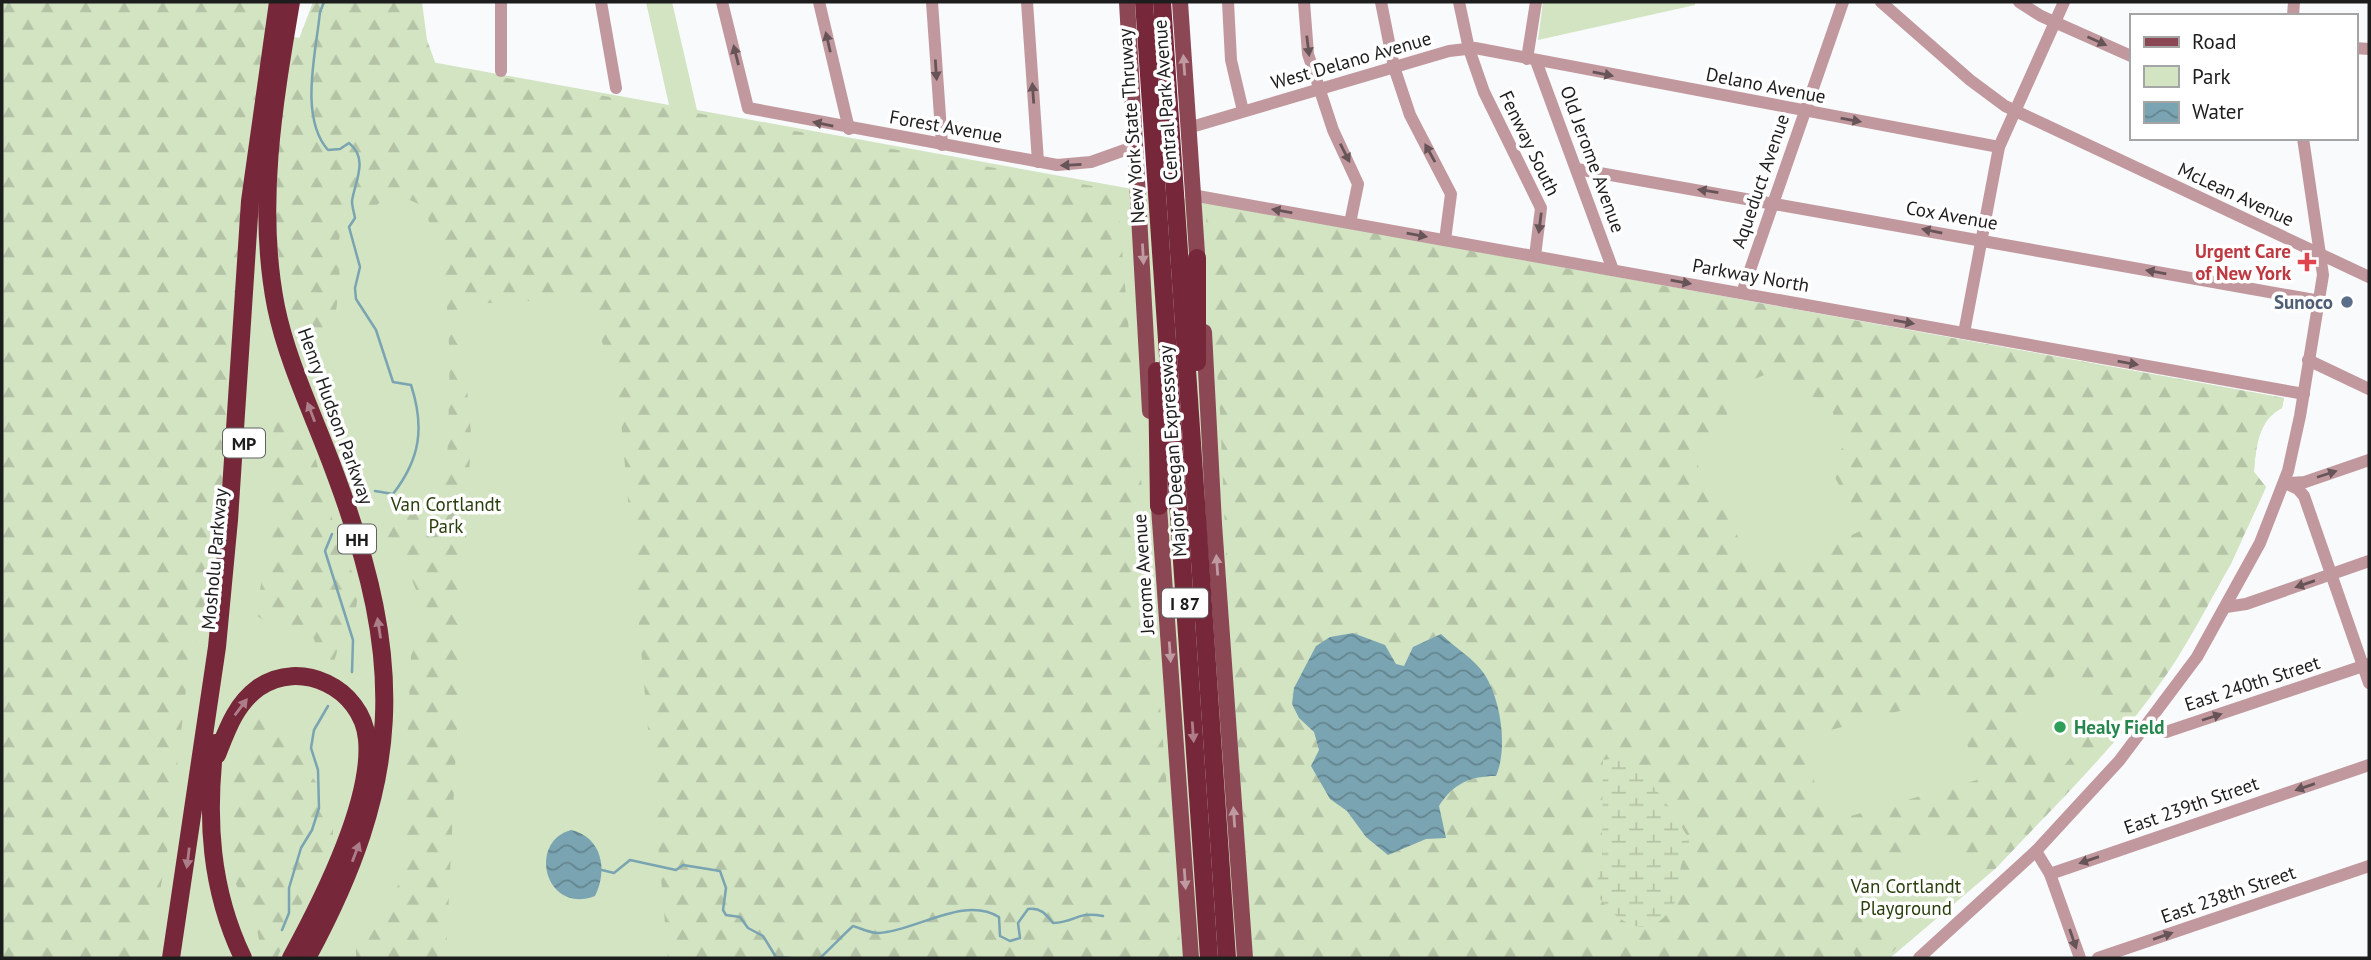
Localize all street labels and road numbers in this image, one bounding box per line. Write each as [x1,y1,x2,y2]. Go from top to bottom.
street label: Central Park Avenue [1147,19,1183,181]
street label: West Delano Avenue [1268,26,1434,94]
street label: New York State Thruway [1112,27,1150,224]
street label: Delano Avenue [1704,62,1828,108]
street label: Old Jerome Avenue [1555,82,1631,236]
street label: Fenway South [1494,87,1566,199]
street label: Forest Avenue [888,104,1004,148]
street label: Aqueduct Avenue [1726,111,1794,251]
street label: McLean Avenue [2174,157,2298,231]
street label: Cox Avenue [1904,195,2000,235]
street label: Parkway North [1691,253,1811,297]
street label: Henry Hudson Parkway [293,324,379,508]
street label: Major Deegan Expressway [1153,344,1191,558]
road number: MP [223,428,265,458]
street label: Mosholu Parkway [196,487,232,631]
street label: Jerome Avenue [1127,513,1159,636]
road number: HH [338,524,376,554]
road number: I 87 [1162,588,1208,618]
street label: East 240th Street [2181,650,2323,716]
street label: East 239th Street [2121,771,2262,839]
street label: East 238th Street [2158,860,2299,928]

